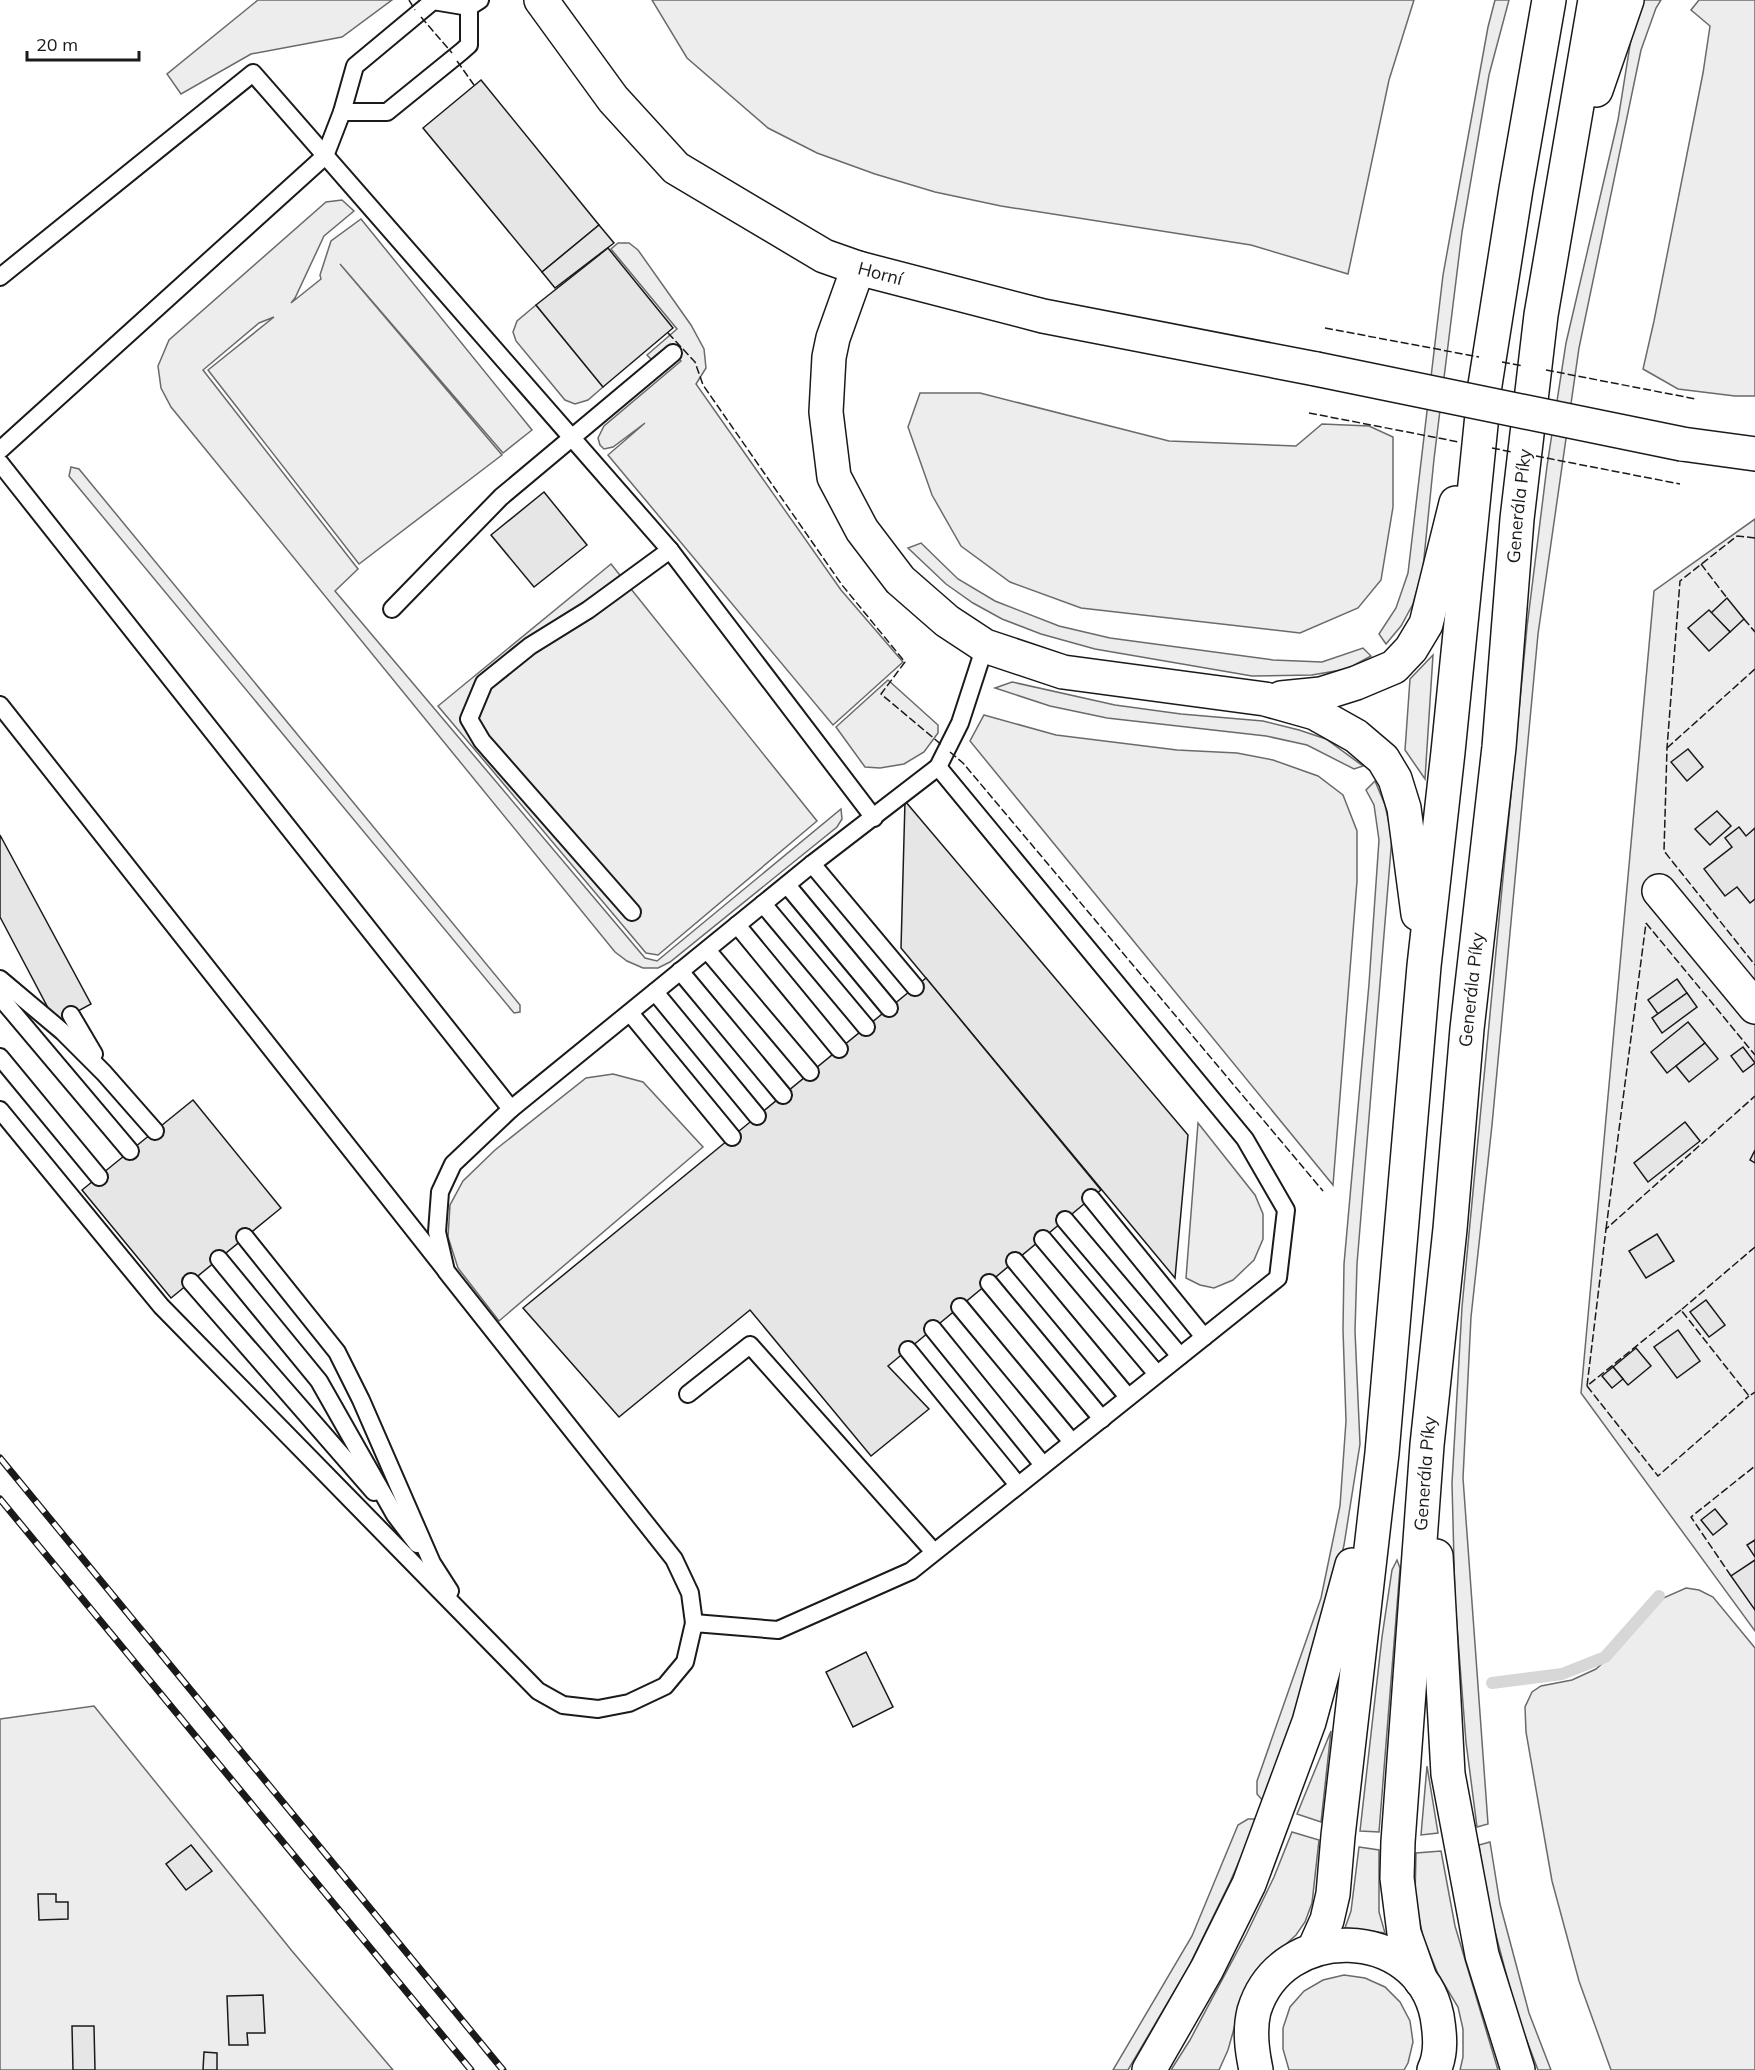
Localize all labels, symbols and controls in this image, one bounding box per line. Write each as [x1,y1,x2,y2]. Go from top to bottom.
scale bar [27,24,140,62]
text: 20 m [36,33,78,56]
street label: Horní [855,256,907,291]
street label: Generála Píky [1502,447,1536,564]
street label: Generála Píky [1454,931,1489,1048]
street label: Generála Píky [1409,1414,1441,1532]

